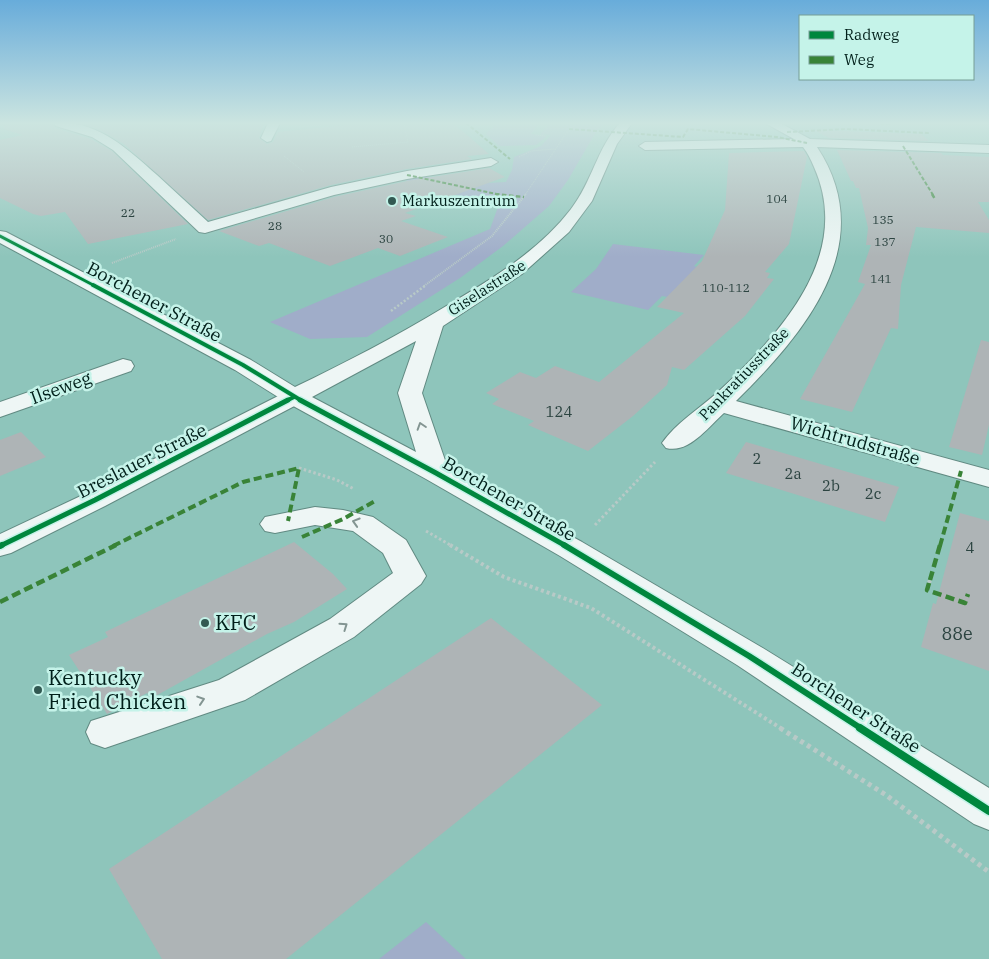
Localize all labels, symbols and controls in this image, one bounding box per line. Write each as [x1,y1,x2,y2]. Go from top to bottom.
legend [799,15,974,80]
text: Radweg [844,25,899,44]
text: Weg [844,50,874,69]
place label: Markuszentrum [402,191,516,210]
house number: 104 [766,191,788,206]
marker: Markuszentrum [386,195,398,207]
house number: 22 [121,205,135,220]
house number: 135 [872,212,894,227]
house number: 28 [268,218,282,233]
house number: 30 [379,231,393,246]
house number: 137 [874,234,896,249]
street label: Giselastraße [444,255,529,320]
street label: Borchener Straße [83,256,226,347]
house number: 141 [870,271,892,286]
house number: 110-112 [702,280,750,295]
street label: Pankratiusstraße [694,323,793,424]
street label: Ilseweg [27,366,95,409]
house number: 124 [545,402,573,421]
street label: Wichtrudstraße [788,411,923,470]
street label: Breslauer Straße [73,418,210,503]
one-way arrow [417,423,427,431]
house number: 2 [752,449,762,468]
street label: Borchener Straße [439,451,580,546]
house number: 2a [784,464,802,483]
house number: 2b [822,476,840,495]
house number: 2c [865,484,882,503]
one-way arrow [352,518,360,528]
house number: 4 [965,538,975,557]
place label: KFC [215,608,256,636]
marker: KFC [199,617,211,629]
one-way arrow [339,622,348,632]
house number: 88e [941,622,973,645]
street label: Borchener Straße [787,657,925,758]
place label: Kentucky Fried Chicken [48,663,186,715]
marker: Kentucky Fried Chicken [32,684,44,696]
one-way arrow [196,696,204,706]

